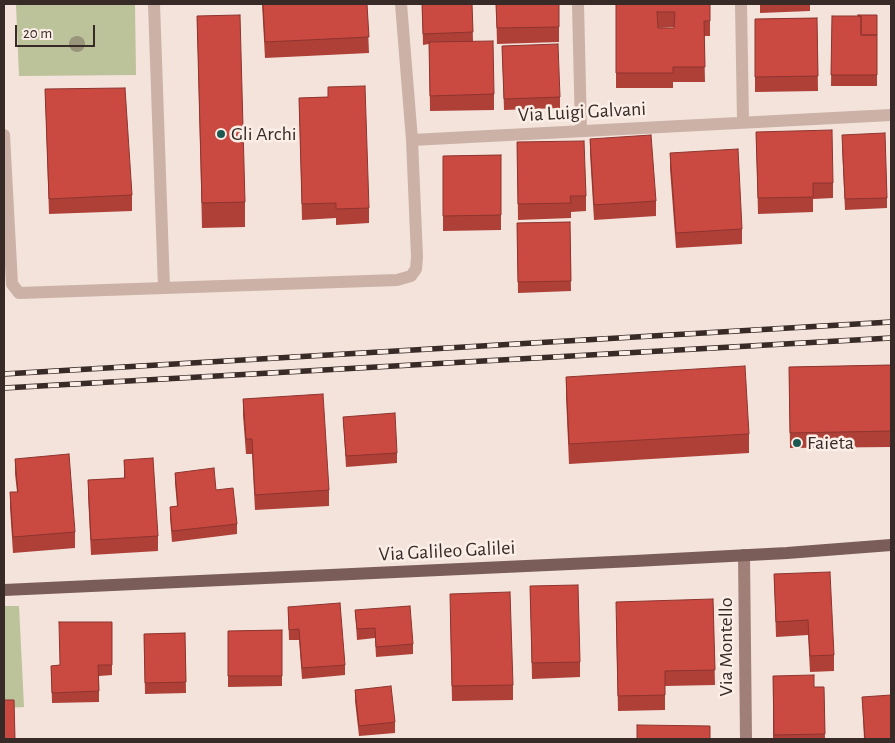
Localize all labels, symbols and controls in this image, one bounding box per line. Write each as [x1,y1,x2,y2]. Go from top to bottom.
scale bar [18,15,98,47]
text: 20 m [23,26,52,41]
street label: Via Luigi Galvani [517,97,647,127]
place label: Gli Archi [231,122,297,146]
marker: Gli Archi [215,128,227,140]
place label: Faieta [807,431,854,455]
marker: Faieta [791,437,803,449]
street label: Via Galileo Galilei [378,535,516,567]
street label: Via Montello [714,598,738,696]

